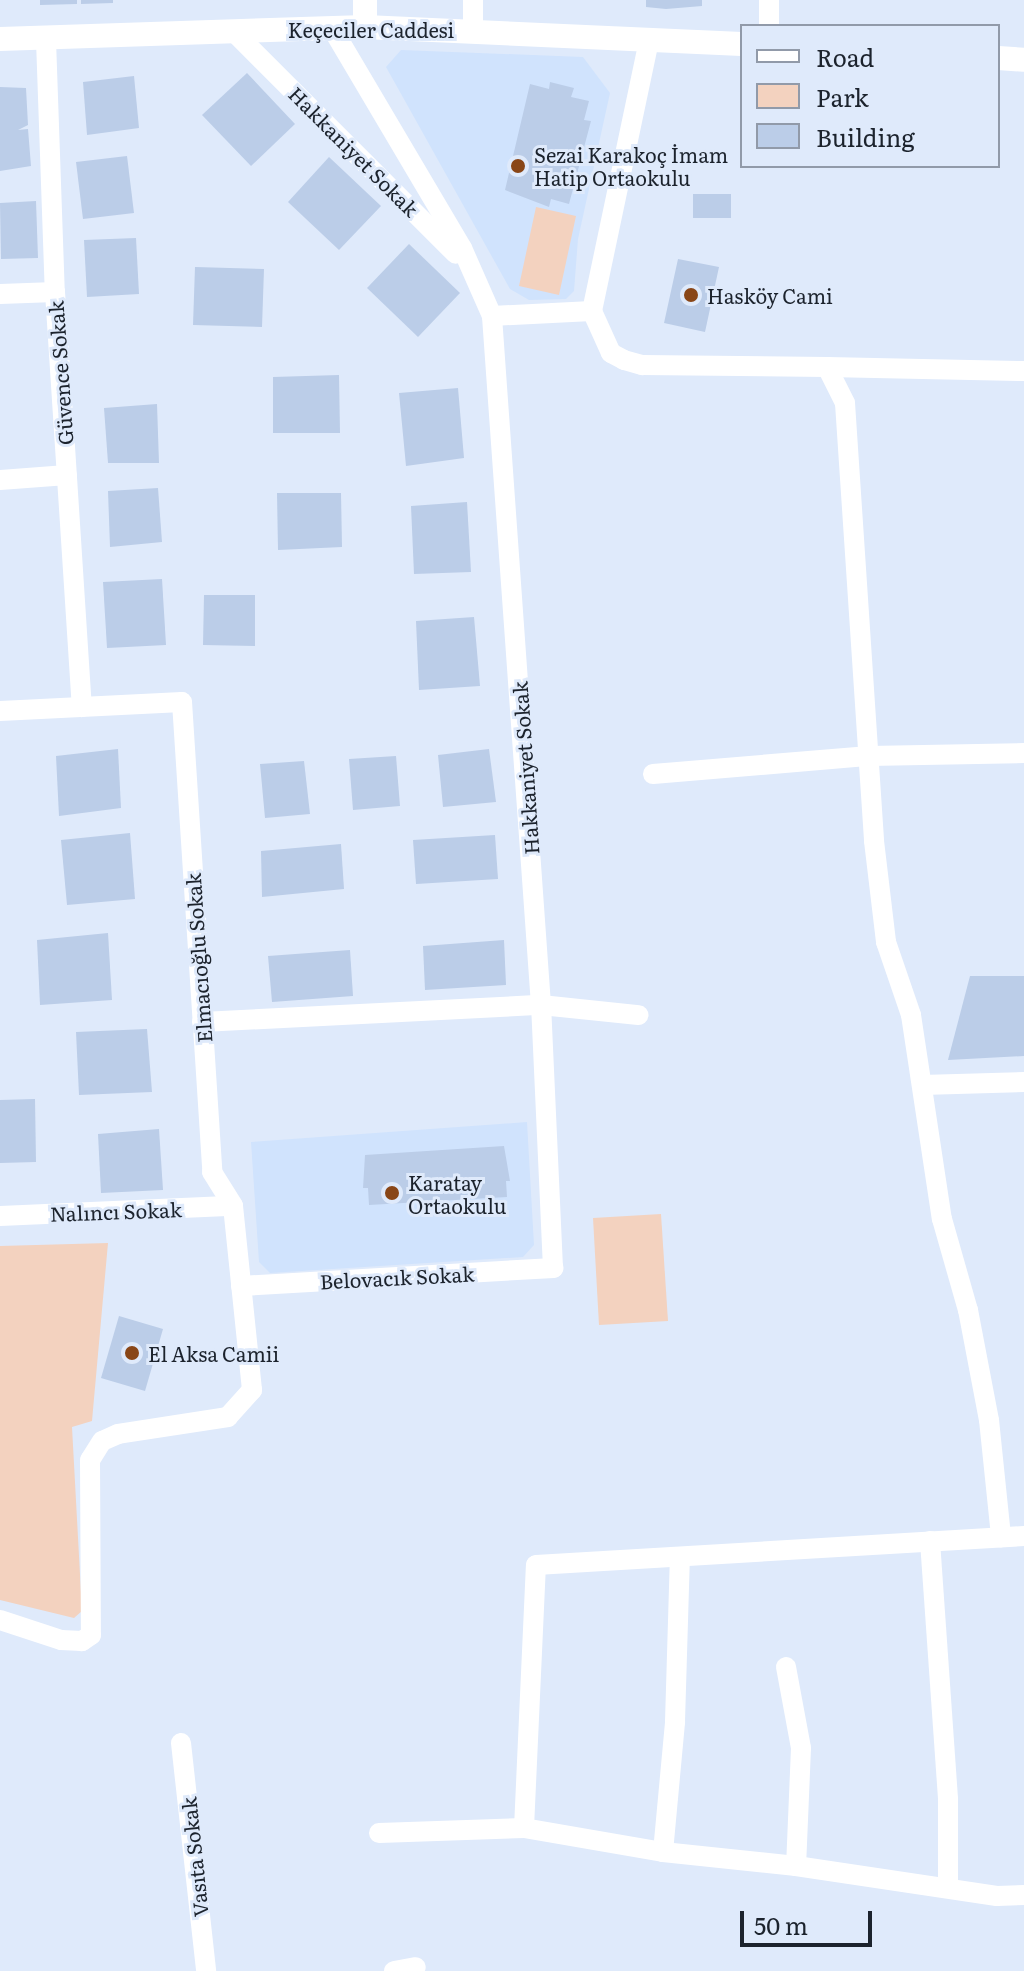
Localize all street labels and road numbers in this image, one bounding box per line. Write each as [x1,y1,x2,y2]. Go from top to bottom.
street label: Keçeciler Caddesi [288,17,454,41]
street label: Hakkaniyet Sokak [284,81,424,221]
street label: Güvence Sokak [43,300,77,446]
street label: Hakkaniyet Sokak [507,681,543,855]
street label: Elmacıoğlu Sokak [180,872,216,1044]
street label: Nalıncı Sokak [50,1197,182,1225]
street label: Belovacık Sokak [319,1261,475,1293]
street label: Vasıta Sokak [176,1796,212,1918]

